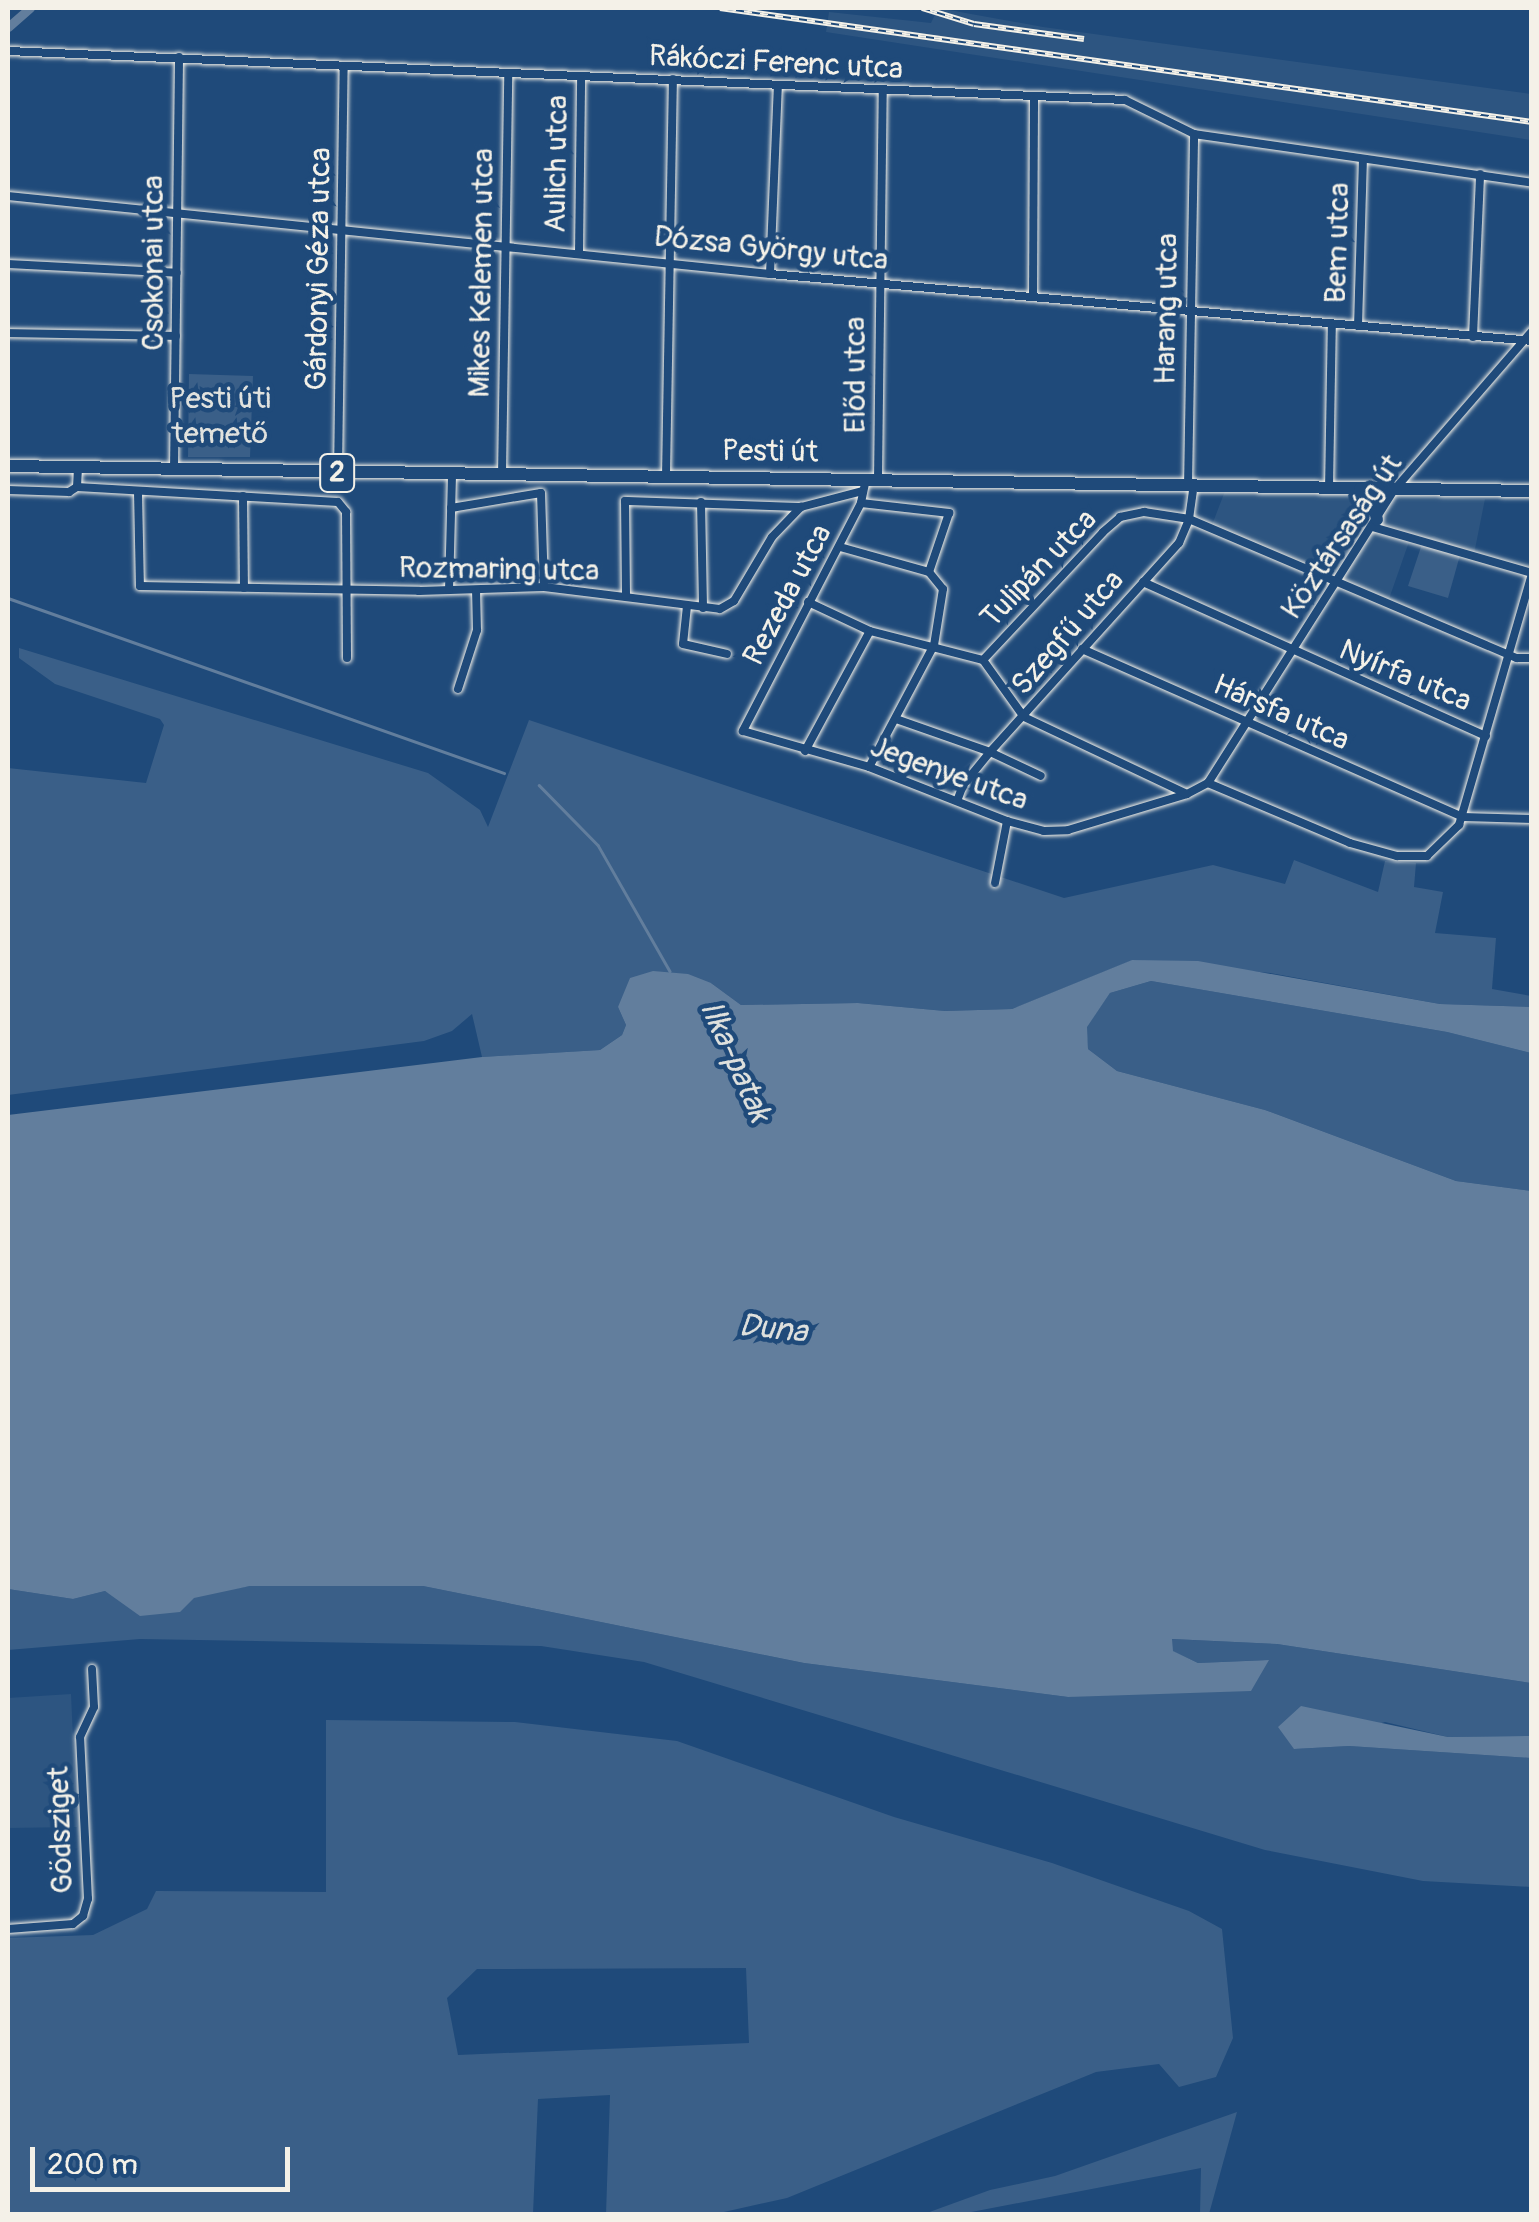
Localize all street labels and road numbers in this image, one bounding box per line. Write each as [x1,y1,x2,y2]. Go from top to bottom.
street label: Rákóczi Ferenc utca [648,38,904,88]
street label: Aulich utca [538,95,576,233]
street label: Gárdonyi Géza utca [299,147,339,391]
street label: Mikes Kelemen utca [462,148,502,398]
street label: Csokonai utca [136,175,172,351]
street label: Bem utca [1318,182,1358,304]
street label: Dózsa György utca [652,219,890,279]
street label: Harang utca [1148,233,1186,385]
street label: Előd utca [838,317,874,433]
street label: Pesti út [722,433,818,471]
street label: Köztársaság út [1274,448,1410,626]
road number: 2 [317,450,357,496]
street label: Tulipán utca [973,502,1105,636]
street label: Rezeda utca [736,519,840,671]
street label: Rozmaring utca [399,550,599,590]
street label: Szegfű utca [1004,563,1132,703]
street label: Nyírfa utca [1334,632,1476,720]
street label: Hársfa utca [1207,667,1355,759]
street label: Jegenye utca [865,729,1033,819]
street label: Gödsziget [41,1766,81,1894]

